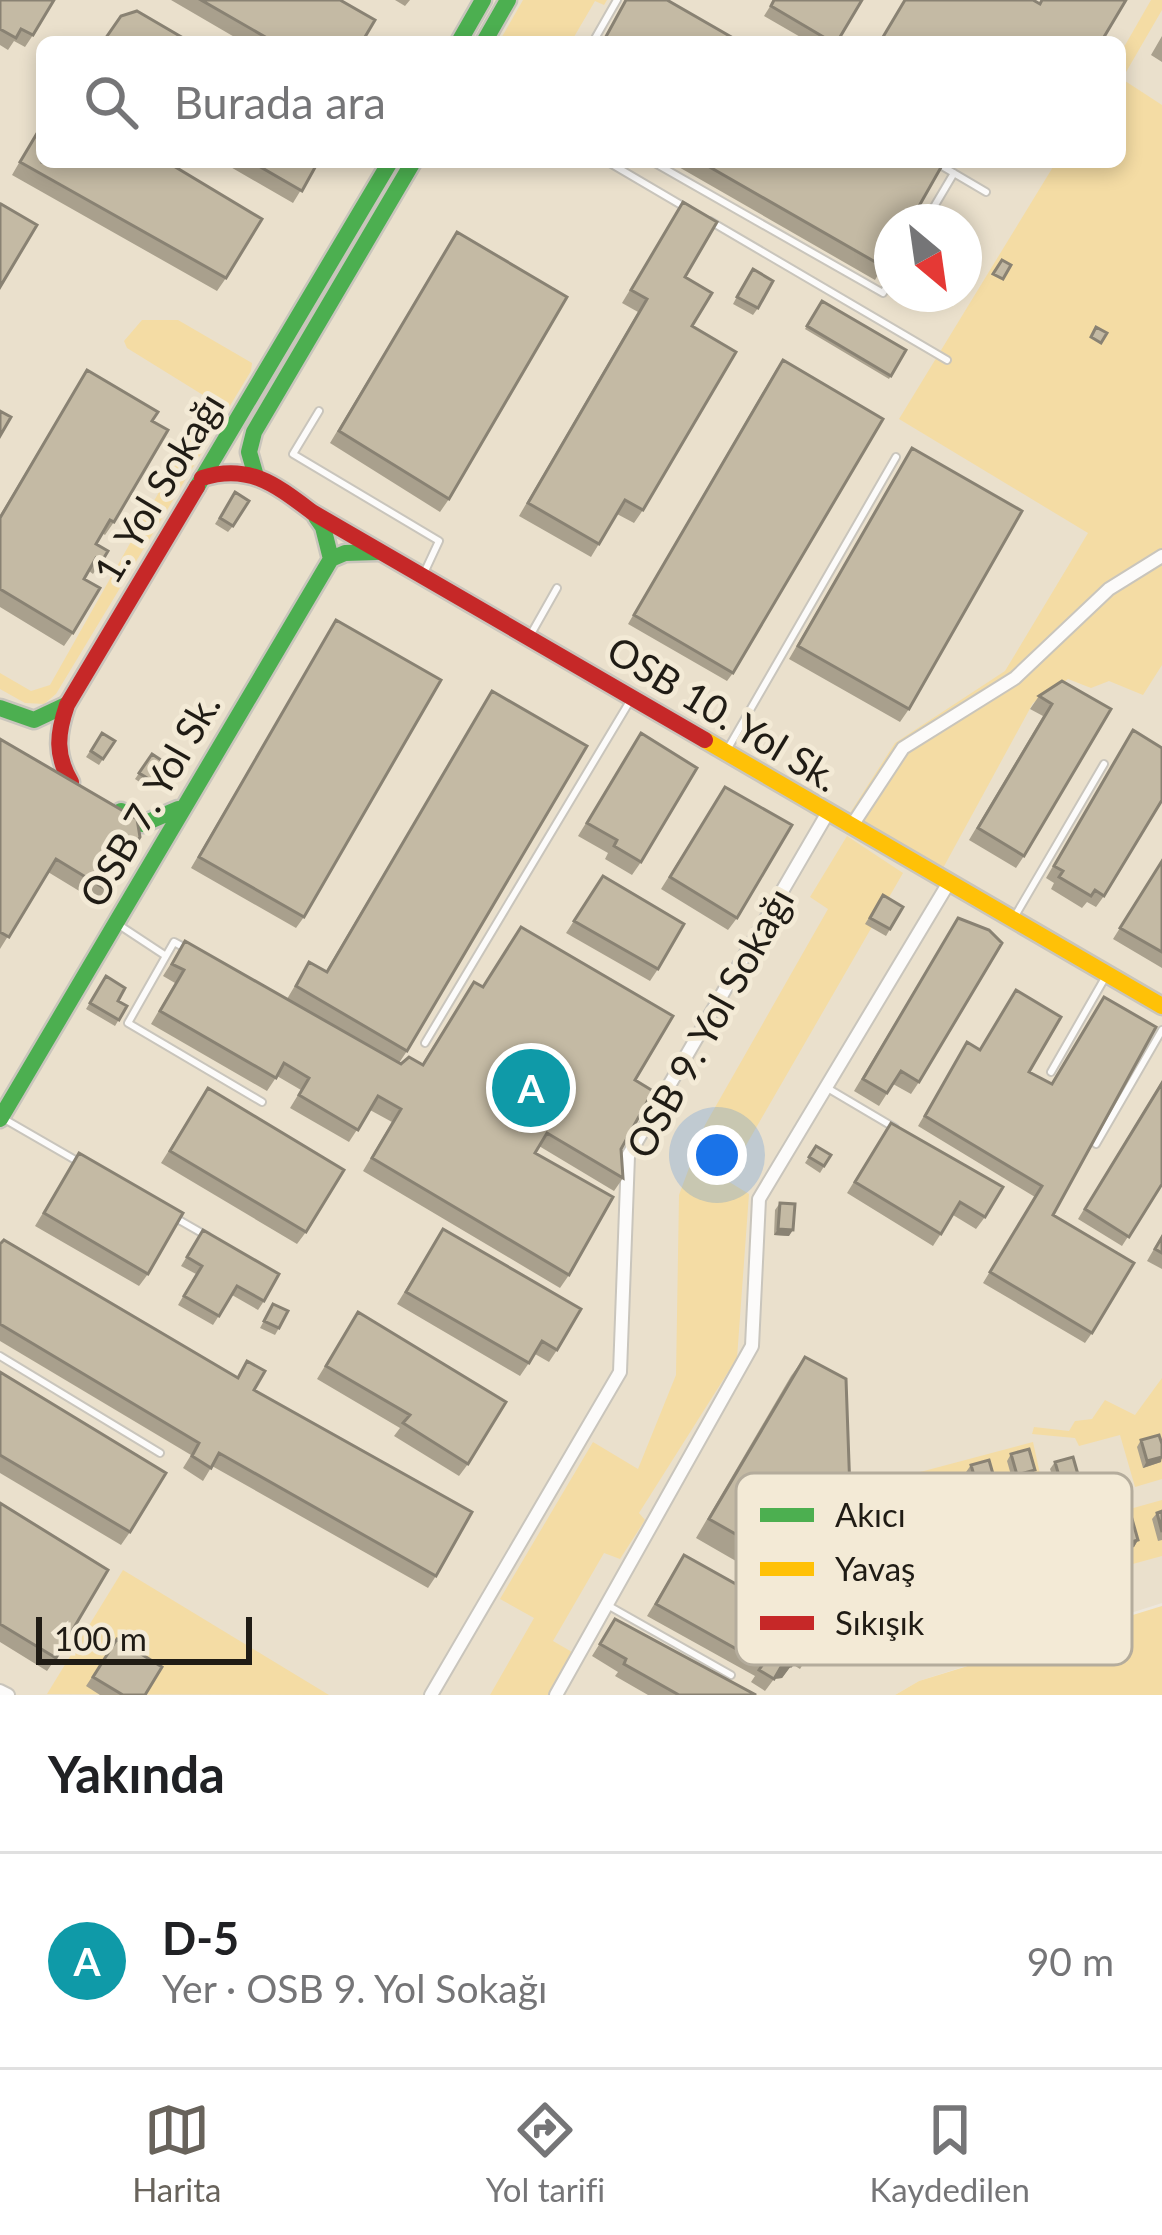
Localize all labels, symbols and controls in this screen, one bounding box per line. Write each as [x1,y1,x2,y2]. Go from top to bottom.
search box [36,36,1126,168]
icon: search [78,69,144,135]
text: Burada ara [174,75,386,129]
north arrow [874,204,982,312]
street label: 1. Yol Sokağı [83,384,233,591]
street label: OSB 10. Yol Sk. [600,626,848,800]
street label: OSB 7. Yol Sk. [69,684,229,915]
street label: OSB 9. Yol Sokağı [616,880,802,1165]
pin: A [492,1043,570,1133]
your location [687,1125,747,1185]
legend [736,1473,1132,1665]
text: Akıcı [835,1494,906,1534]
text: Yavaş [835,1548,915,1588]
text: Sıkışık [835,1602,925,1642]
scale bar [36,1611,252,1664]
text: 100 m [54,1618,147,1658]
text: Yakında [48,1743,225,1804]
text: D-5 [162,1911,239,1965]
text: A [73,1938,101,1984]
text: 90 m [1027,1938,1114,1984]
text: Yer · OSB 9. Yol Sokağı [162,1965,547,2011]
tab: Harita [132,2097,221,2209]
tab: Yol tarifi [486,2097,605,2209]
tab: Kaydedilen [870,2097,1030,2209]

